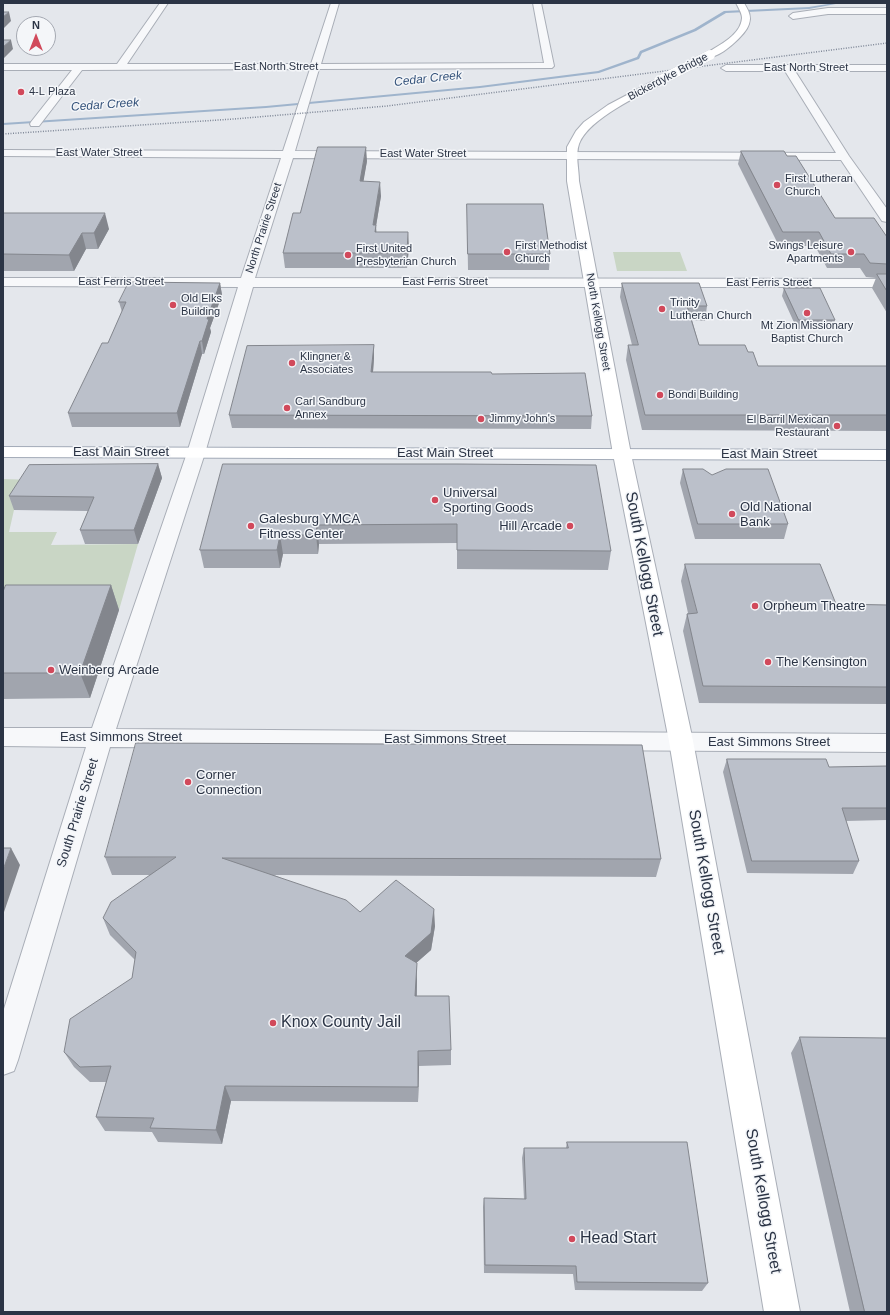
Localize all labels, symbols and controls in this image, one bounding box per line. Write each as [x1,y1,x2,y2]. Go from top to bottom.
north arrow [16,16,56,56]
text: N [32,19,40,31]
street label: Bickerdyke Bridge [626,50,710,104]
street label: East North Street [234,60,318,74]
street label: East North Street [764,61,848,75]
water label: Cedar Creek [393,68,463,90]
place label: 4-L Plaza [29,85,75,99]
marker: 4-L Plaza [16,87,26,97]
water label: Cedar Creek [71,95,139,115]
street label: East Water Street [56,146,142,160]
street label: East Water Street [380,147,466,161]
place label: First Lutheran Church [785,172,853,198]
marker: First Lutheran Church [772,180,782,190]
street label: North Prairie Street [243,181,285,275]
place label: First Methodist Church [515,239,587,265]
place label: Swings Leisure Apartments [768,239,843,265]
place label: First United Presbyterian Church [356,242,456,268]
marker: First Methodist Church [502,247,512,257]
marker: Swings Leisure Apartments [846,247,856,257]
marker: First United Presbyterian Church [343,250,353,260]
street label: North Kellogg Street [583,272,613,372]
street label: East Ferris Street [78,275,164,289]
street label: East Ferris Street [402,275,488,289]
street label: East Ferris Street [726,276,812,290]
place label: Old Elks Building [181,292,222,318]
place label: Trinity Lutheran Church [670,296,752,322]
marker: Old Elks Building [168,300,178,310]
marker: Trinity Lutheran Church [657,304,667,314]
marker: Mt Zion Missionary Baptist Church [802,308,812,318]
place label: Mt Zion Missionary Baptist Church [761,319,853,345]
place label: Klingner & Associates [300,350,353,376]
marker: Klingner & Associates [287,358,297,368]
place label: Bondi Building [668,388,738,402]
marker: Bondi Building [655,390,665,400]
place label: Carl Sandburg Annex [295,395,366,421]
marker: Carl Sandburg Annex [282,403,292,413]
place label: Jimmy John's [489,412,555,426]
place label: El Barril Mexican Restaurant [746,413,829,439]
marker: Jimmy John's [476,414,486,424]
marker: El Barril Mexican Restaurant [832,421,842,431]
street label: East Main Street [73,444,169,460]
street label: East Main Street [397,445,493,461]
street label: East Main Street [721,446,817,462]
place label: Universal Sporting Goods [443,485,533,516]
street label: South Kellogg Street [621,490,667,638]
marker: Universal Sporting Goods [430,495,440,505]
place label: Old National Bank [740,499,812,530]
marker: Old National Bank [727,509,737,519]
place label: Galesburg YMCA Fitness Center [259,511,360,542]
place label: Hill Arcade [499,518,562,534]
marker: Galesburg YMCA Fitness Center [246,521,256,531]
marker: Hill Arcade [565,521,575,531]
place label: Orpheum Theatre [763,598,866,614]
marker: Orpheum Theatre [750,601,760,611]
place label: The Kensington [776,654,867,670]
marker: The Kensington [763,657,773,667]
place label: Weinberg Arcade [59,662,159,678]
marker: Weinberg Arcade [46,665,56,675]
street label: East Simmons Street [60,729,182,745]
street label: East Simmons Street [384,731,506,747]
street label: East Simmons Street [708,734,830,750]
street label: South Prairie Street [54,756,102,870]
place label: Corner Connection [196,767,262,798]
marker: Corner Connection [183,777,193,787]
street label: South Kellogg Street [684,808,728,956]
place label: Knox County Jail [281,1013,401,1033]
marker: Knox County Jail [268,1018,278,1028]
street label: South Kellogg Street [741,1127,785,1275]
place label: Head Start [580,1229,656,1249]
marker: Head Start [567,1234,577,1244]

